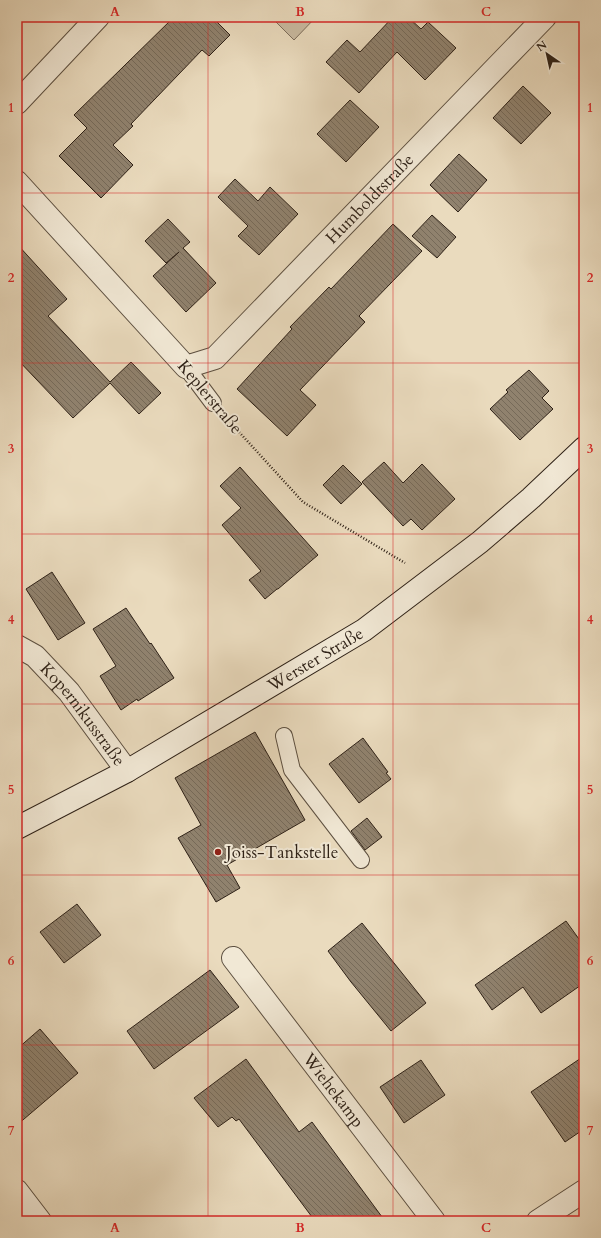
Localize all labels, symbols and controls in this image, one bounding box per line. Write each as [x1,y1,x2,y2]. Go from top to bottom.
text: A [110,3,120,21]
text: B [295,3,305,21]
text: C [481,3,491,21]
north arrow [527,34,567,74]
text: N [534,37,550,55]
text: 1 [8,99,14,117]
text: 1 [587,99,593,117]
street label: Humboldtstraße [320,148,419,249]
text: 2 [8,269,15,287]
text: 2 [587,269,594,287]
street label: Keplerstraße [172,355,248,439]
text: 3 [8,440,15,458]
text: 3 [587,440,594,458]
text: 4 [8,611,15,629]
text: 4 [587,611,594,629]
street label: Werster Straße [262,622,367,697]
street label: Kopernikusstraße [35,657,131,770]
text: 5 [8,781,14,799]
text: 5 [587,781,593,799]
place label: Joiss-Tankstelle [223,841,338,864]
marker: Joiss-Tankstelle [213,847,223,857]
text: 6 [8,952,15,970]
text: 6 [587,952,594,970]
street label: Wiehekamp [297,1047,370,1132]
text: 7 [8,1122,15,1140]
text: 7 [587,1122,594,1140]
text: A [110,1219,120,1237]
text: B [295,1219,305,1237]
text: C [481,1219,491,1237]

